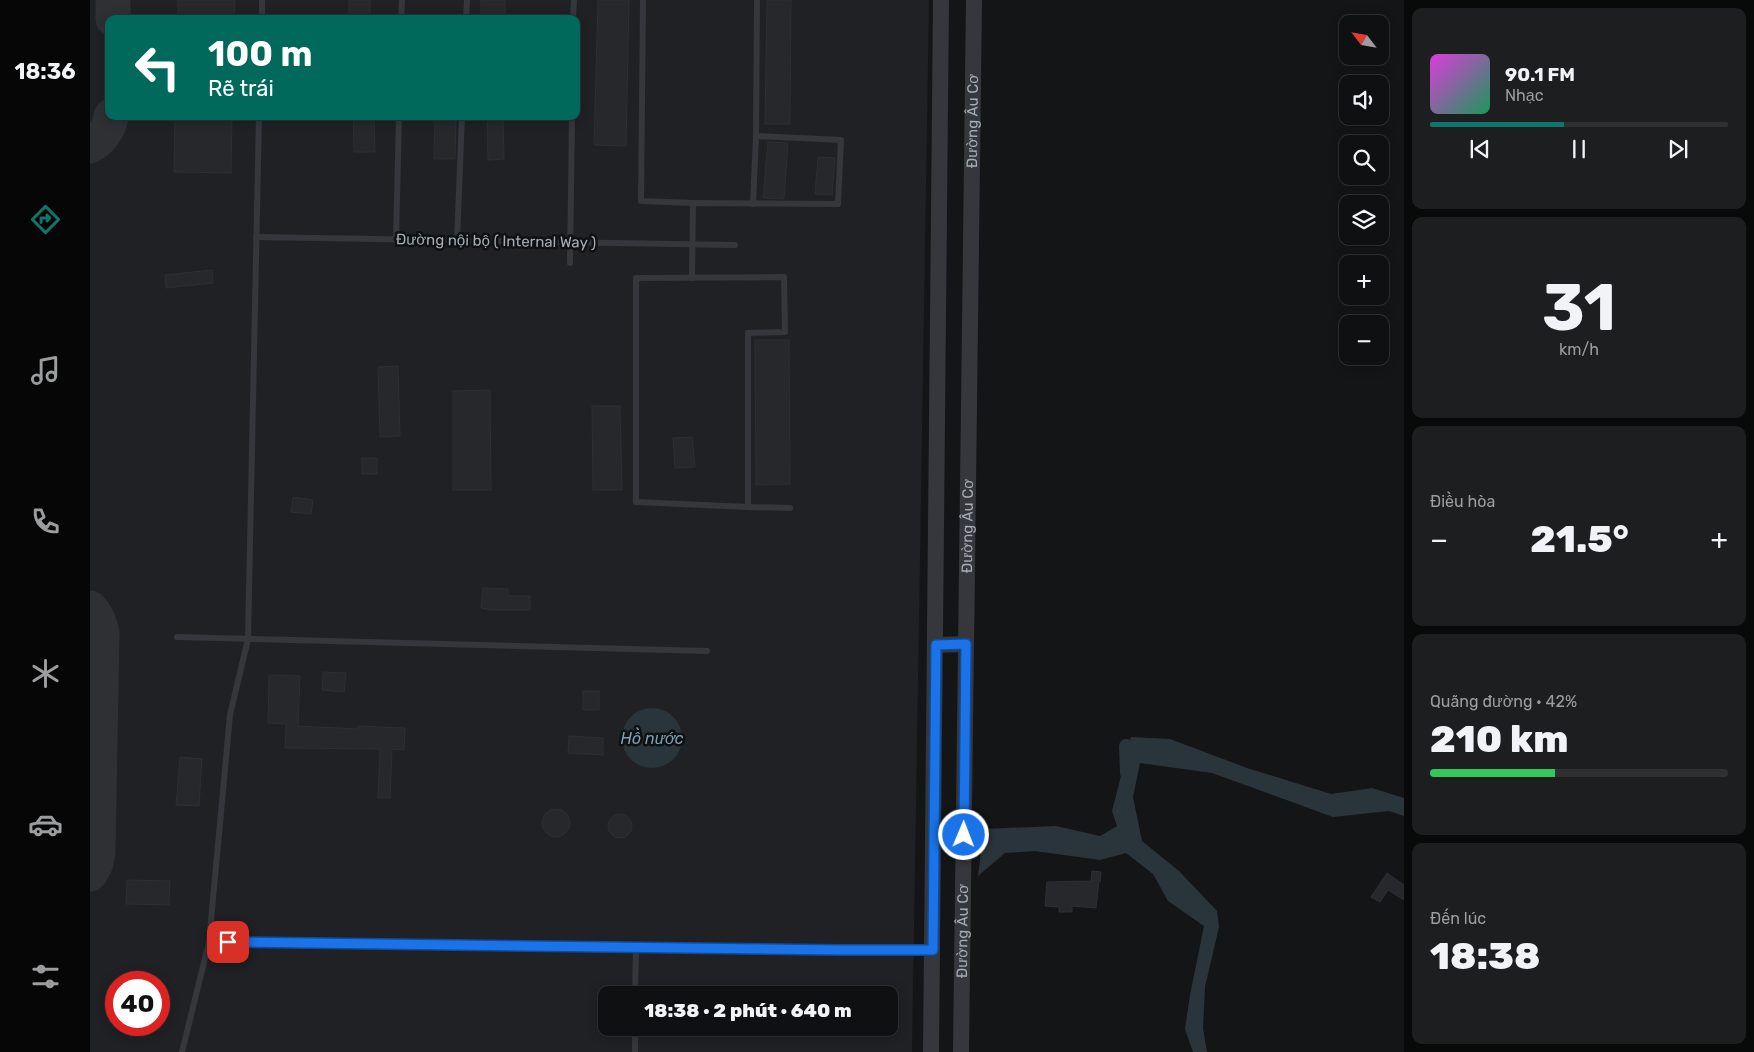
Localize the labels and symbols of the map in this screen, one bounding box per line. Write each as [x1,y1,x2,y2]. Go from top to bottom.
north arrow [1339,15,1389,65]
street label: Đường Âu Cơ [963,74,982,168]
street label: Đường nội bộ ( Internal Way ) [396,230,596,252]
street label: Đường Âu Cơ [958,479,977,573]
water label: Hồ nước [621,727,684,748]
position arrow [937,808,989,860]
street label: Đường Âu Cơ [953,884,972,978]
pin [207,921,249,963]
speed limit sign: 40 [105,971,170,1036]

